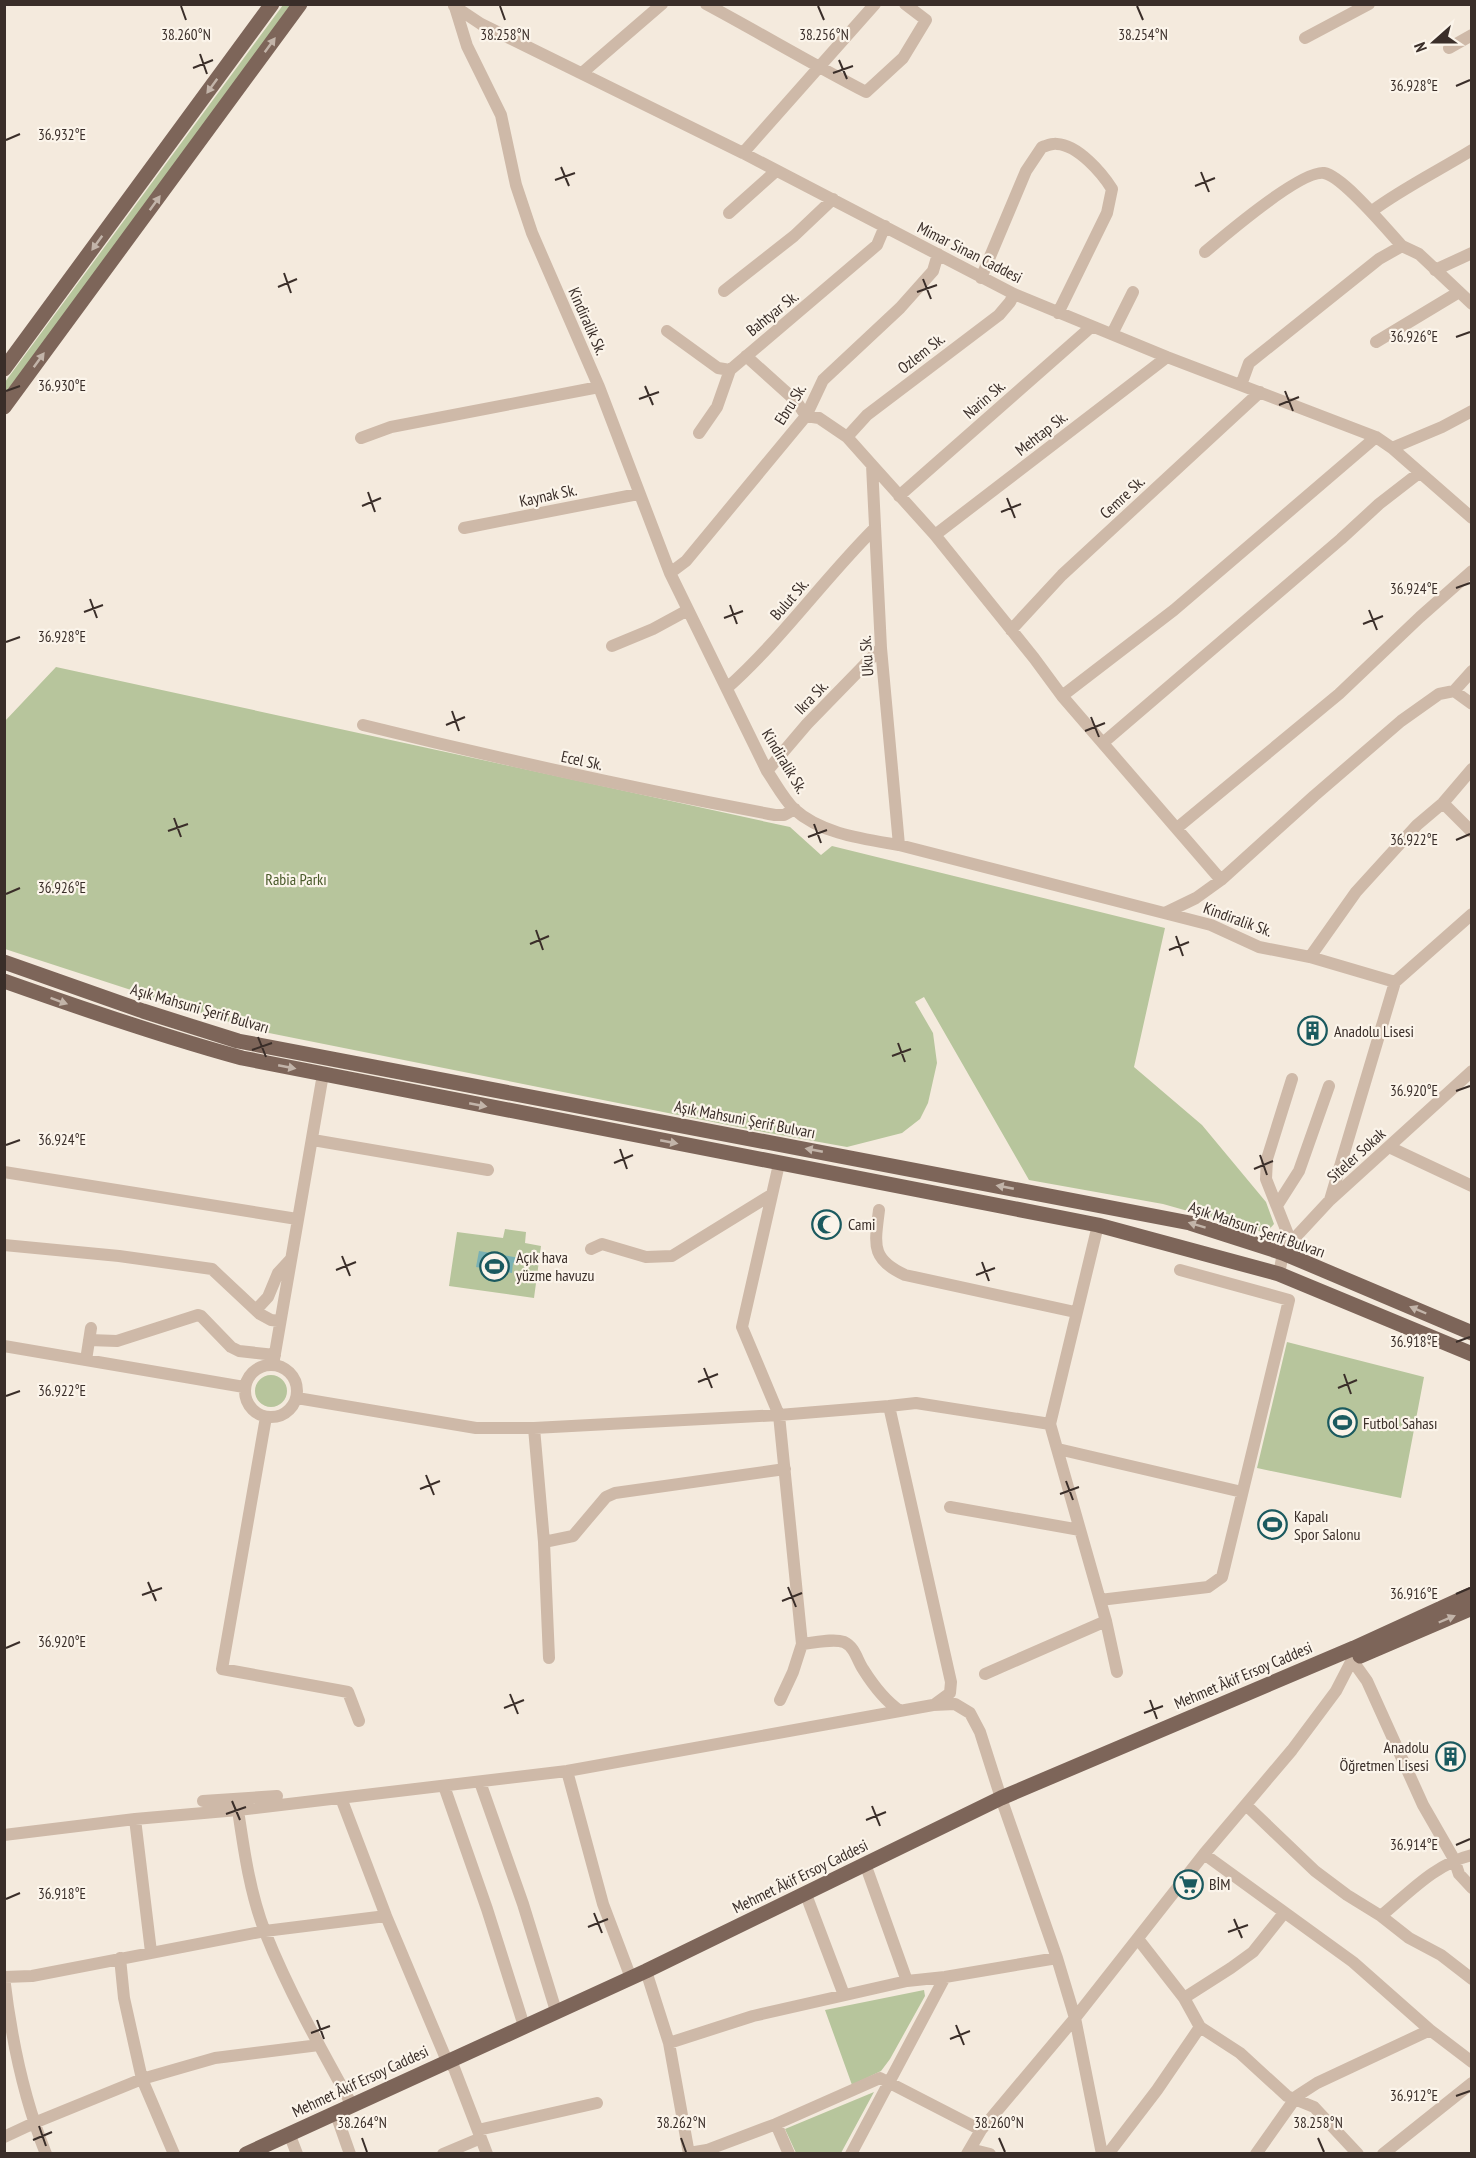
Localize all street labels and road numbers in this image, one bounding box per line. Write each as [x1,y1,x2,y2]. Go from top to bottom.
street label: Mimar Sinan Caddesi [914,217,1026,287]
street label: Kindiralik Sk. [564,284,612,358]
street label: Bahtyar Sk. [742,286,802,340]
street label: Ozlem Sk. [893,328,949,378]
street label: Narin Sk. [959,375,1009,423]
street label: Ebru Sk. [770,380,810,428]
street label: Mehtap Sk. [1011,406,1071,460]
street label: Cemre Sk. [1095,471,1149,523]
street label: Kaynak Sk. [517,479,579,511]
street label: Bulut Sk. [765,574,813,624]
street label: Uku Sk. [855,635,877,677]
street label: Ikra Sk. [790,676,832,718]
street label: Kindiralik Sk. [758,725,812,797]
street label: Ecel Sk. [559,746,605,774]
street label: Kindiralik Sk. [1201,897,1275,941]
street label: Aşık Mahsuni Şerif Bulvarı [128,979,272,1037]
street label: Aşık Mahsuni Şerif Bulvarı [673,1096,817,1142]
street label: Siteler Sokak [1323,1123,1390,1186]
street label: Aşık Mahsuni Şerif Bulvarı [1186,1196,1328,1262]
street label: Mehmet Âkif Ersoy Caddesi [1171,1637,1315,1713]
street label: Mehmet Âkif Ersoy Caddesi [729,1835,871,1917]
street label: Mehmet Âkif Ersoy Caddesi [289,2041,431,2121]

